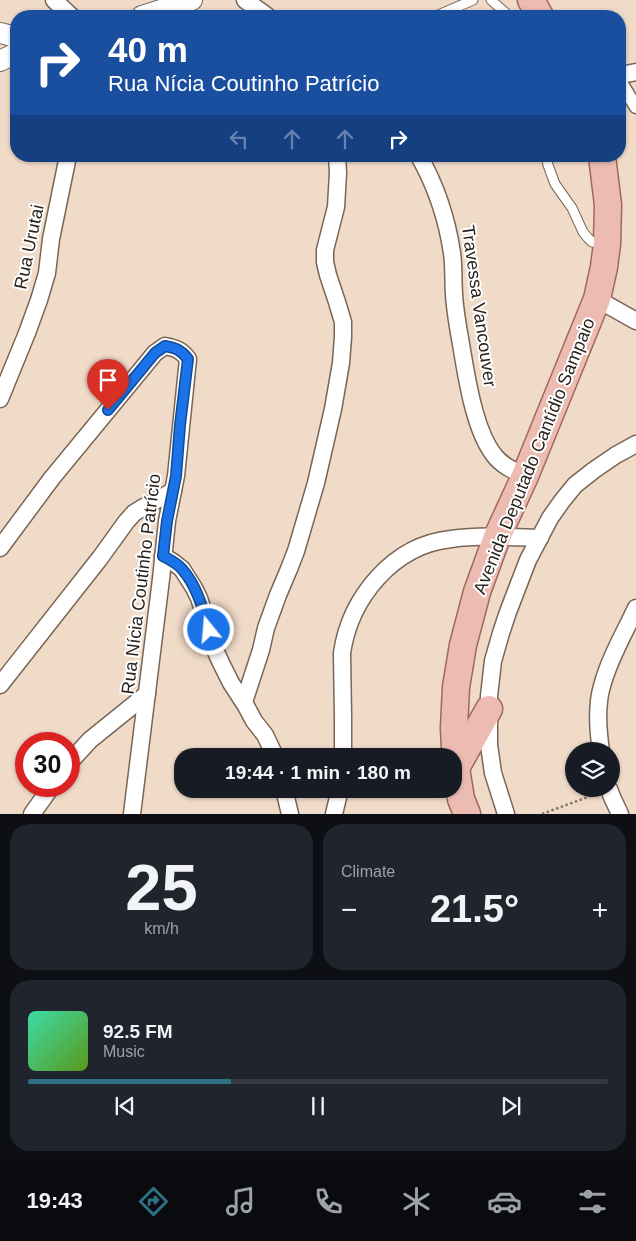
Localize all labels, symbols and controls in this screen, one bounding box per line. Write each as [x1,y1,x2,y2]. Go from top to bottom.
icon: right [25,30,90,95]
text: 40 m [108,30,188,69]
text: Rua Nícia Coutinho Patrício [108,71,379,96]
icon: left [225,125,253,153]
icon: ahead [278,125,306,153]
icon: ahead [331,125,359,153]
icon: right [384,125,412,153]
street label: Rua Urutai [10,203,48,291]
street label: Travessa Vancouver [458,224,500,388]
street label: Avenida Deputado Cantídio Sampaio [469,315,599,597]
pin [87,359,129,410]
icon: arrive [94,366,122,394]
street label: Rua Nícia Coutinho Patrício [118,473,164,695]
position arrow [182,603,234,655]
speed limit sign: 30 [15,732,80,797]
map controls [565,742,620,797]
button: layers [565,742,620,797]
text: 19:44 · 1 min · 180 m [225,762,411,783]
text: 25 [125,851,198,924]
text: Climate [341,863,395,880]
text: 21.5° [430,888,519,930]
text: − [341,894,357,925]
text: + [592,894,608,925]
text: km/h [144,920,179,937]
text: 92.5 FM [103,1021,173,1042]
text: Music [103,1043,145,1060]
icon: previous [111,1092,139,1120]
icon: pause [304,1092,332,1120]
icon: next [497,1092,525,1120]
icon: directions [136,1184,171,1219]
icon: music [223,1184,258,1219]
icon: phone [311,1184,346,1219]
icon: climate [399,1184,434,1219]
icon: car [487,1184,522,1219]
icon: filters [575,1184,610,1219]
text: 19:43 [26,1188,83,1213]

